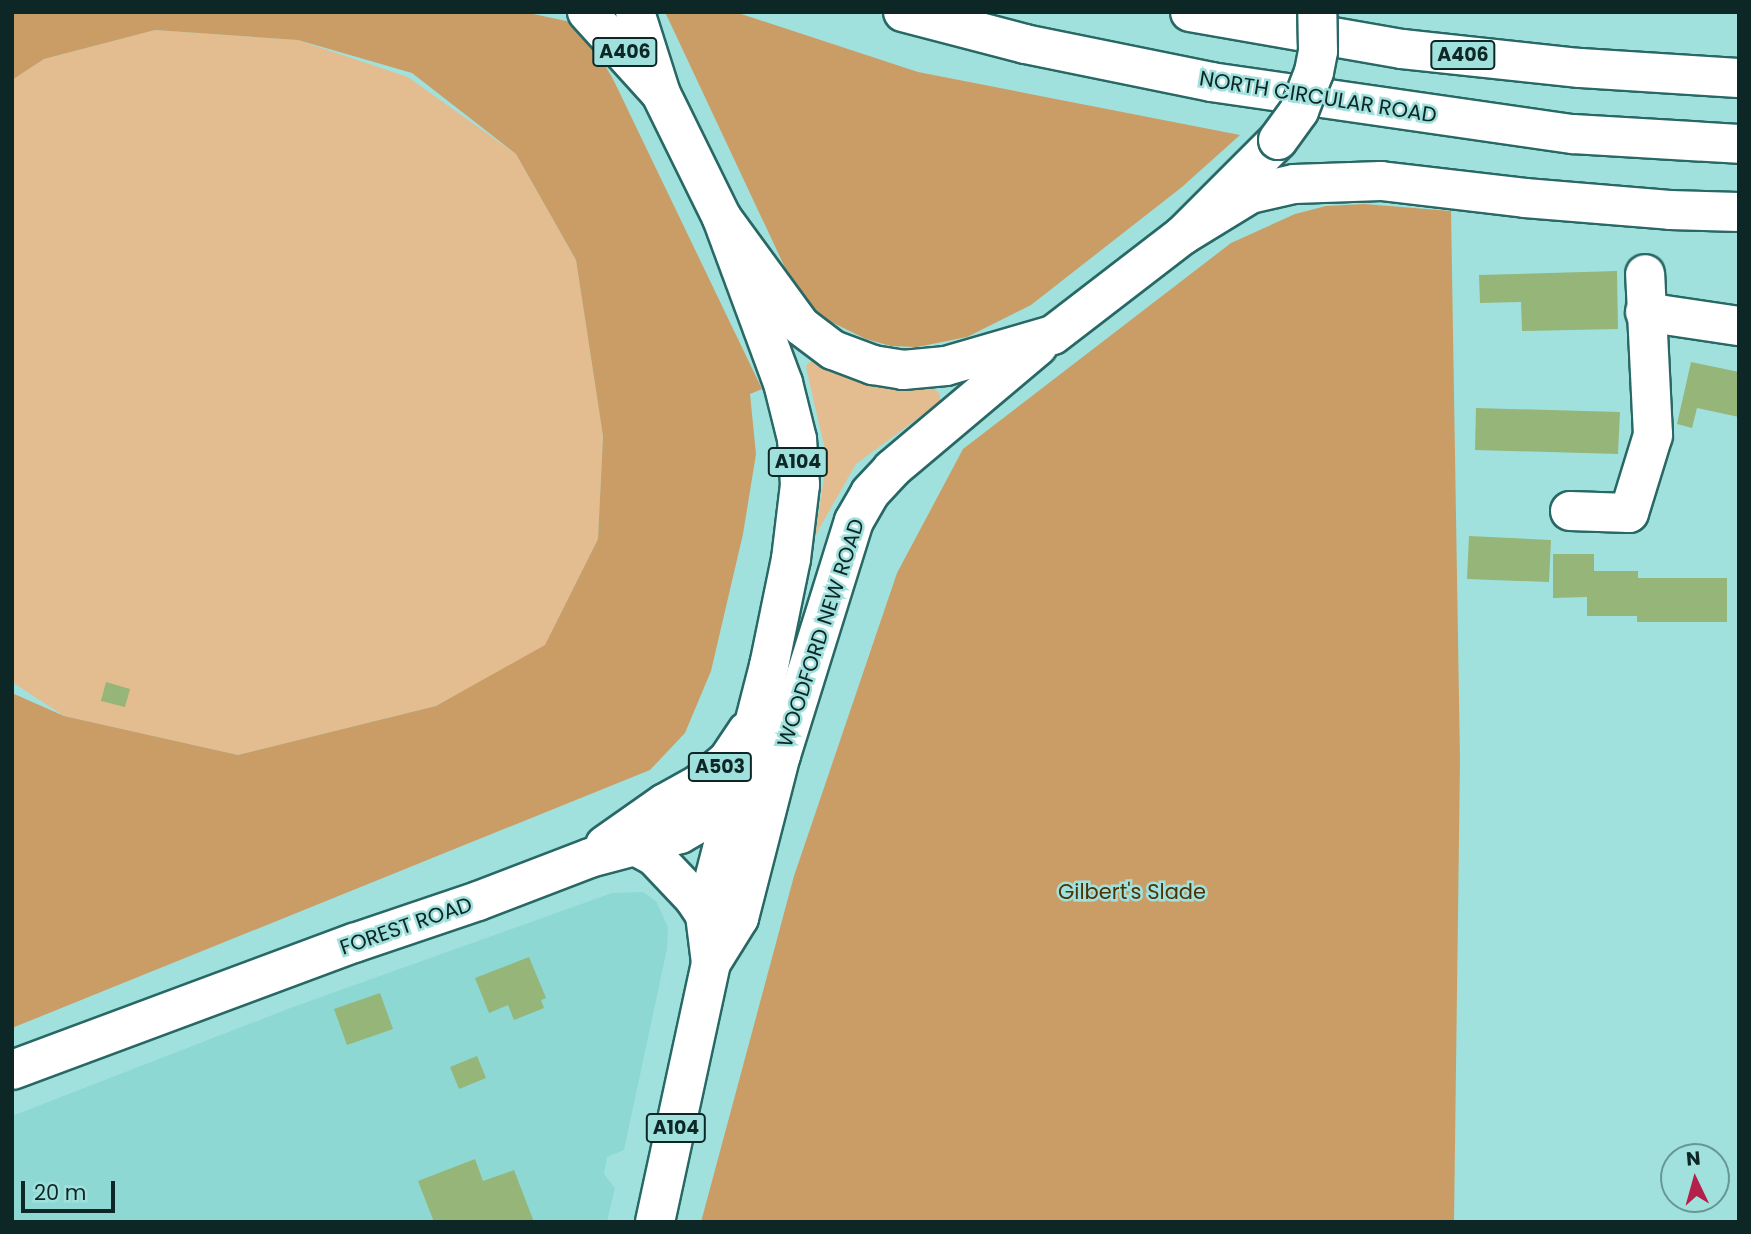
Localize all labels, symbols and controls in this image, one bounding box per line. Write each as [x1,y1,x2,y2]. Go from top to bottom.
road number: A406 [592,36,658,68]
road number: A406 [1430,40,1496,70]
street label: NORTH CIRCULAR ROAD [1198,66,1438,128]
road number: A104 [766,446,830,477]
street label: WOODFORD NEW ROAD [772,516,870,750]
road number: A503 [687,752,753,782]
park label: Gilbert's Slade [1058,879,1206,905]
street label: FOREST ROAD [337,892,475,960]
road number: A104 [644,1112,708,1144]
north arrow [1660,1143,1730,1213]
text: N [1685,1145,1702,1173]
scale bar [24,1168,119,1212]
text: 20 m [34,1178,87,1207]

